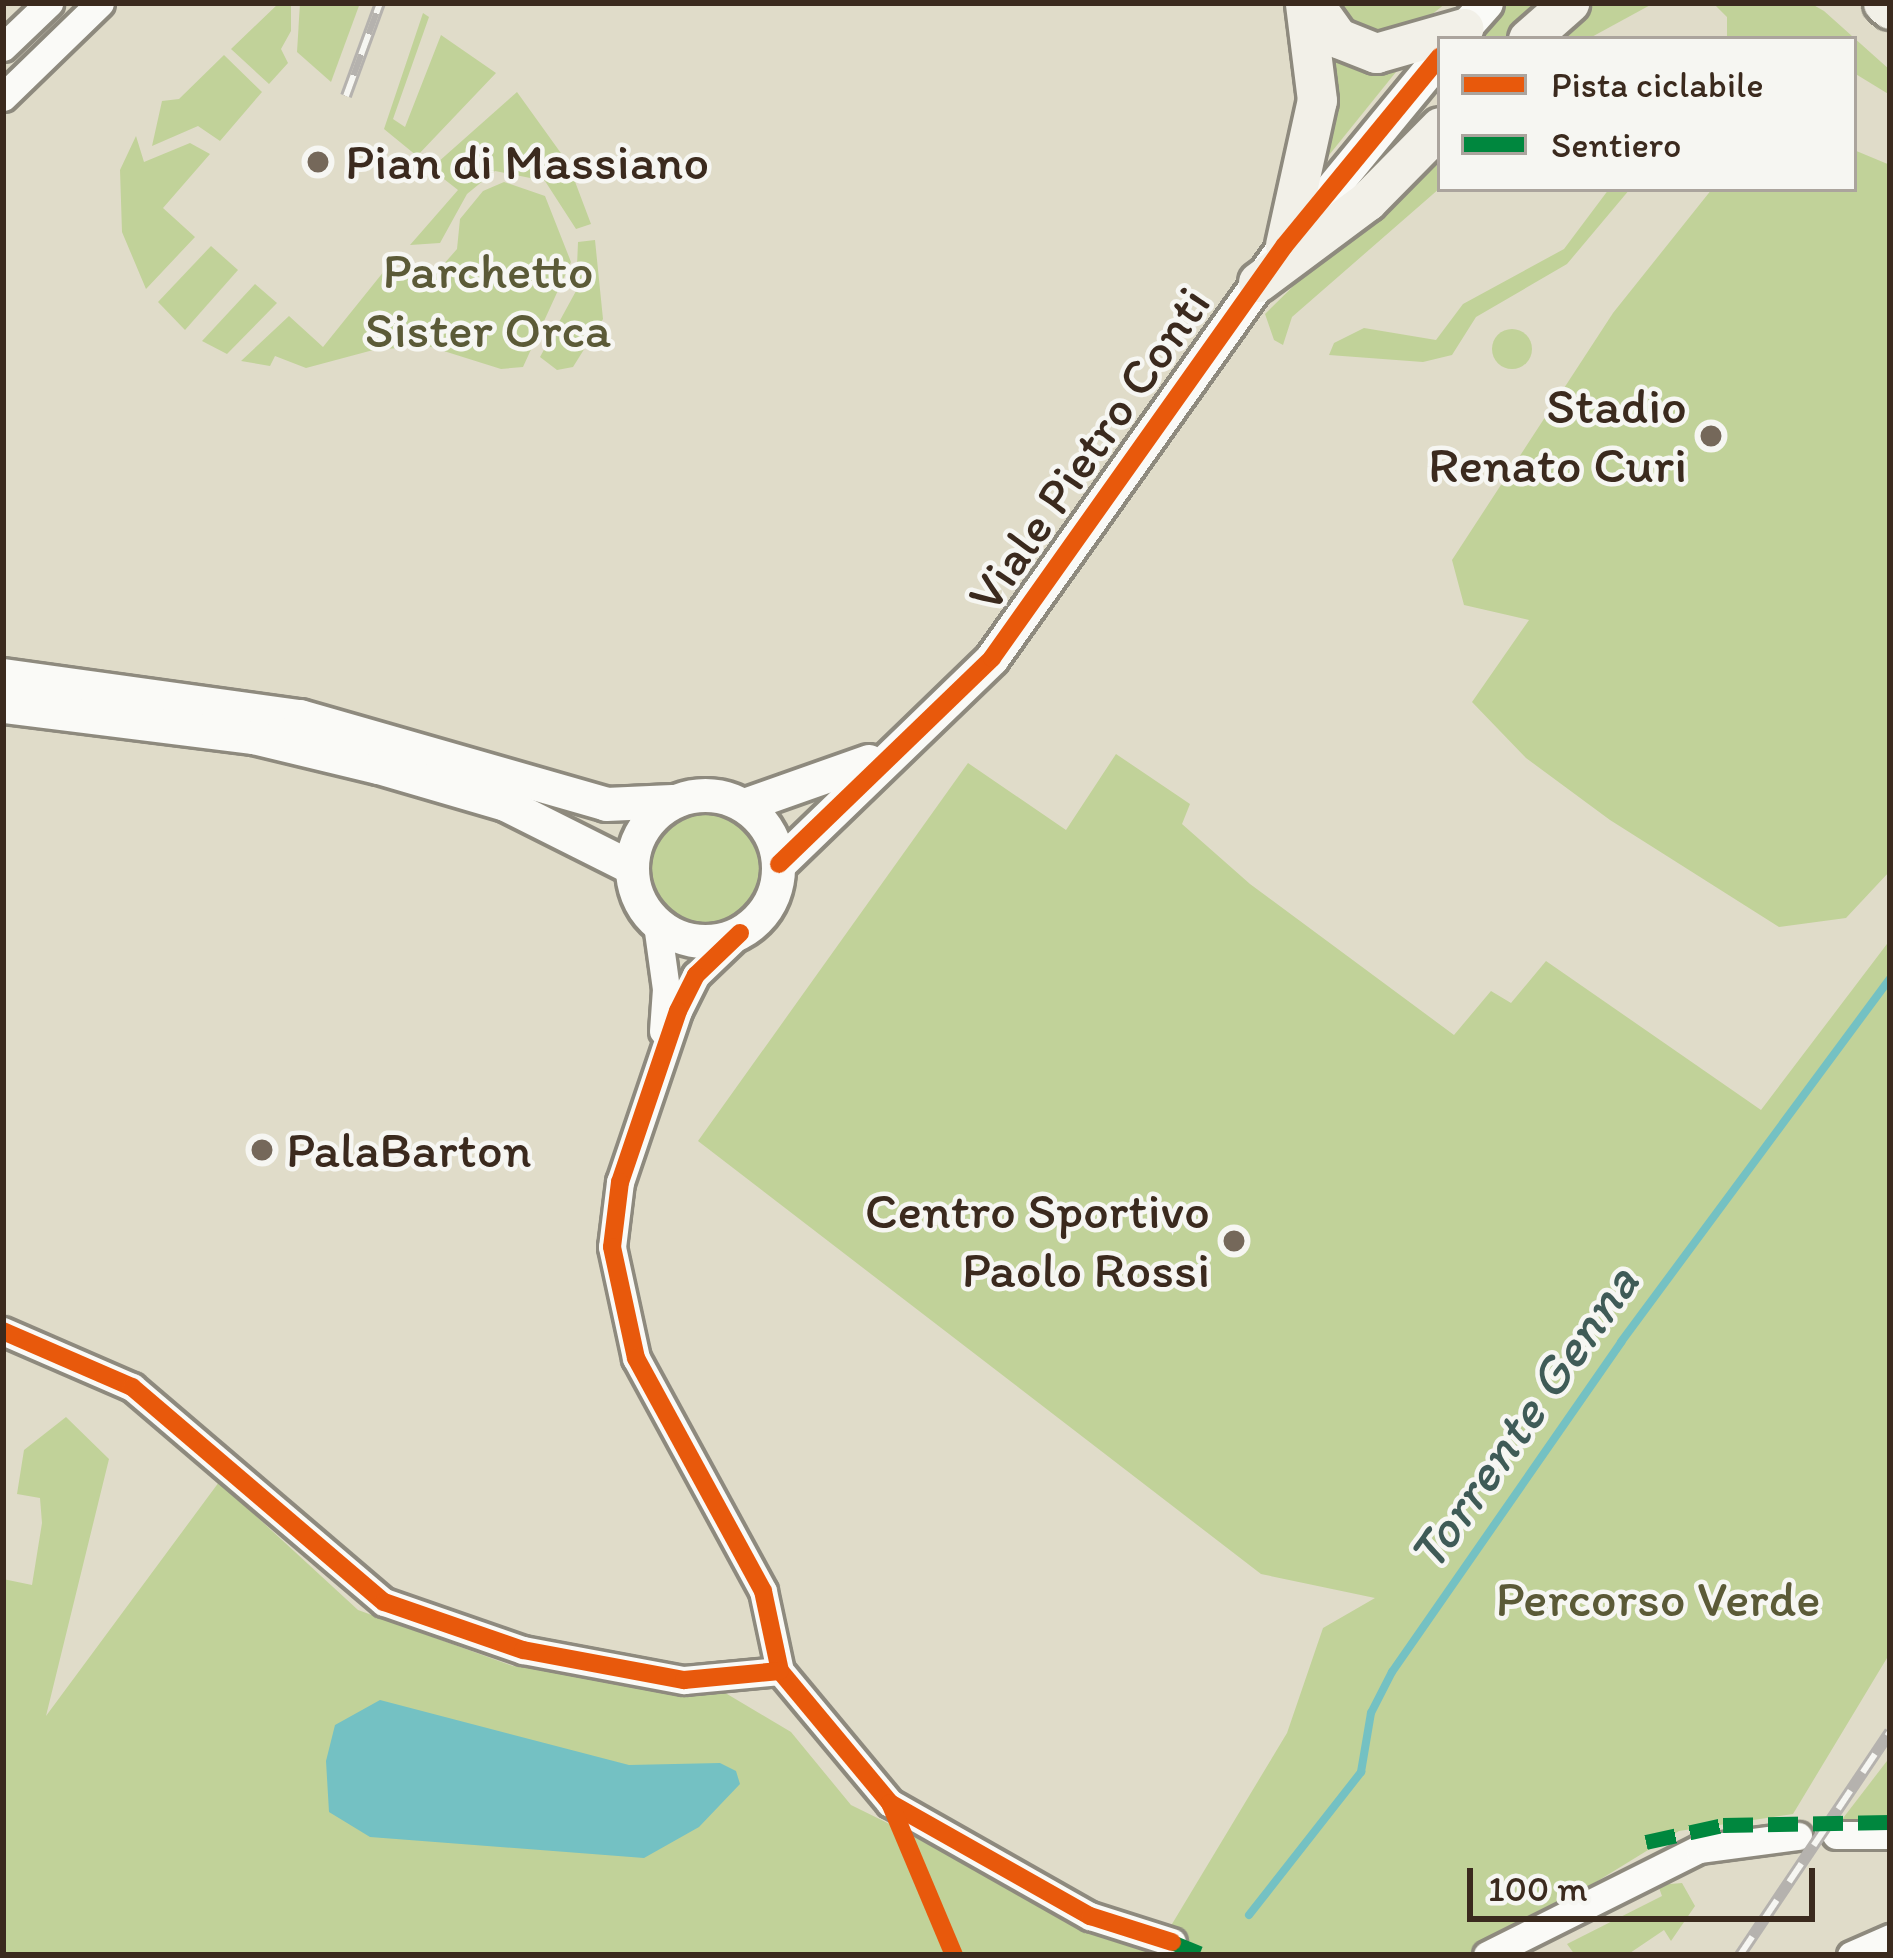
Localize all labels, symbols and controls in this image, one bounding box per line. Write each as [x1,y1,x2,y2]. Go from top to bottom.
legend [1437,36,1857,192]
text: Pista ciclabile [1551,63,1764,106]
text: Sentiero [1551,123,1682,166]
place label: Pian di Massiano [345,131,712,193]
marker: Pian di Massiano [302,146,334,178]
park label: Parchetto Sister Orca [365,241,611,361]
street label: Viale Pietro Conti [955,276,1223,622]
place label: Stadio Renato Curi [1428,376,1687,496]
marker: Stadio Renato Curi [1698,423,1724,449]
place label: PalaBarton [286,1119,532,1181]
marker: PalaBarton [249,1137,275,1163]
place label: Centro Sportivo Paolo Rossi [865,1181,1210,1301]
marker: Centro Sportivo Paolo Rossi [1221,1228,1247,1254]
water label: Torrente Genna [1394,1253,1652,1583]
park label: Percorso Verde [1495,1568,1821,1630]
scale bar [1473,1844,1821,1918]
text: 100 m [1488,1867,1587,1910]

